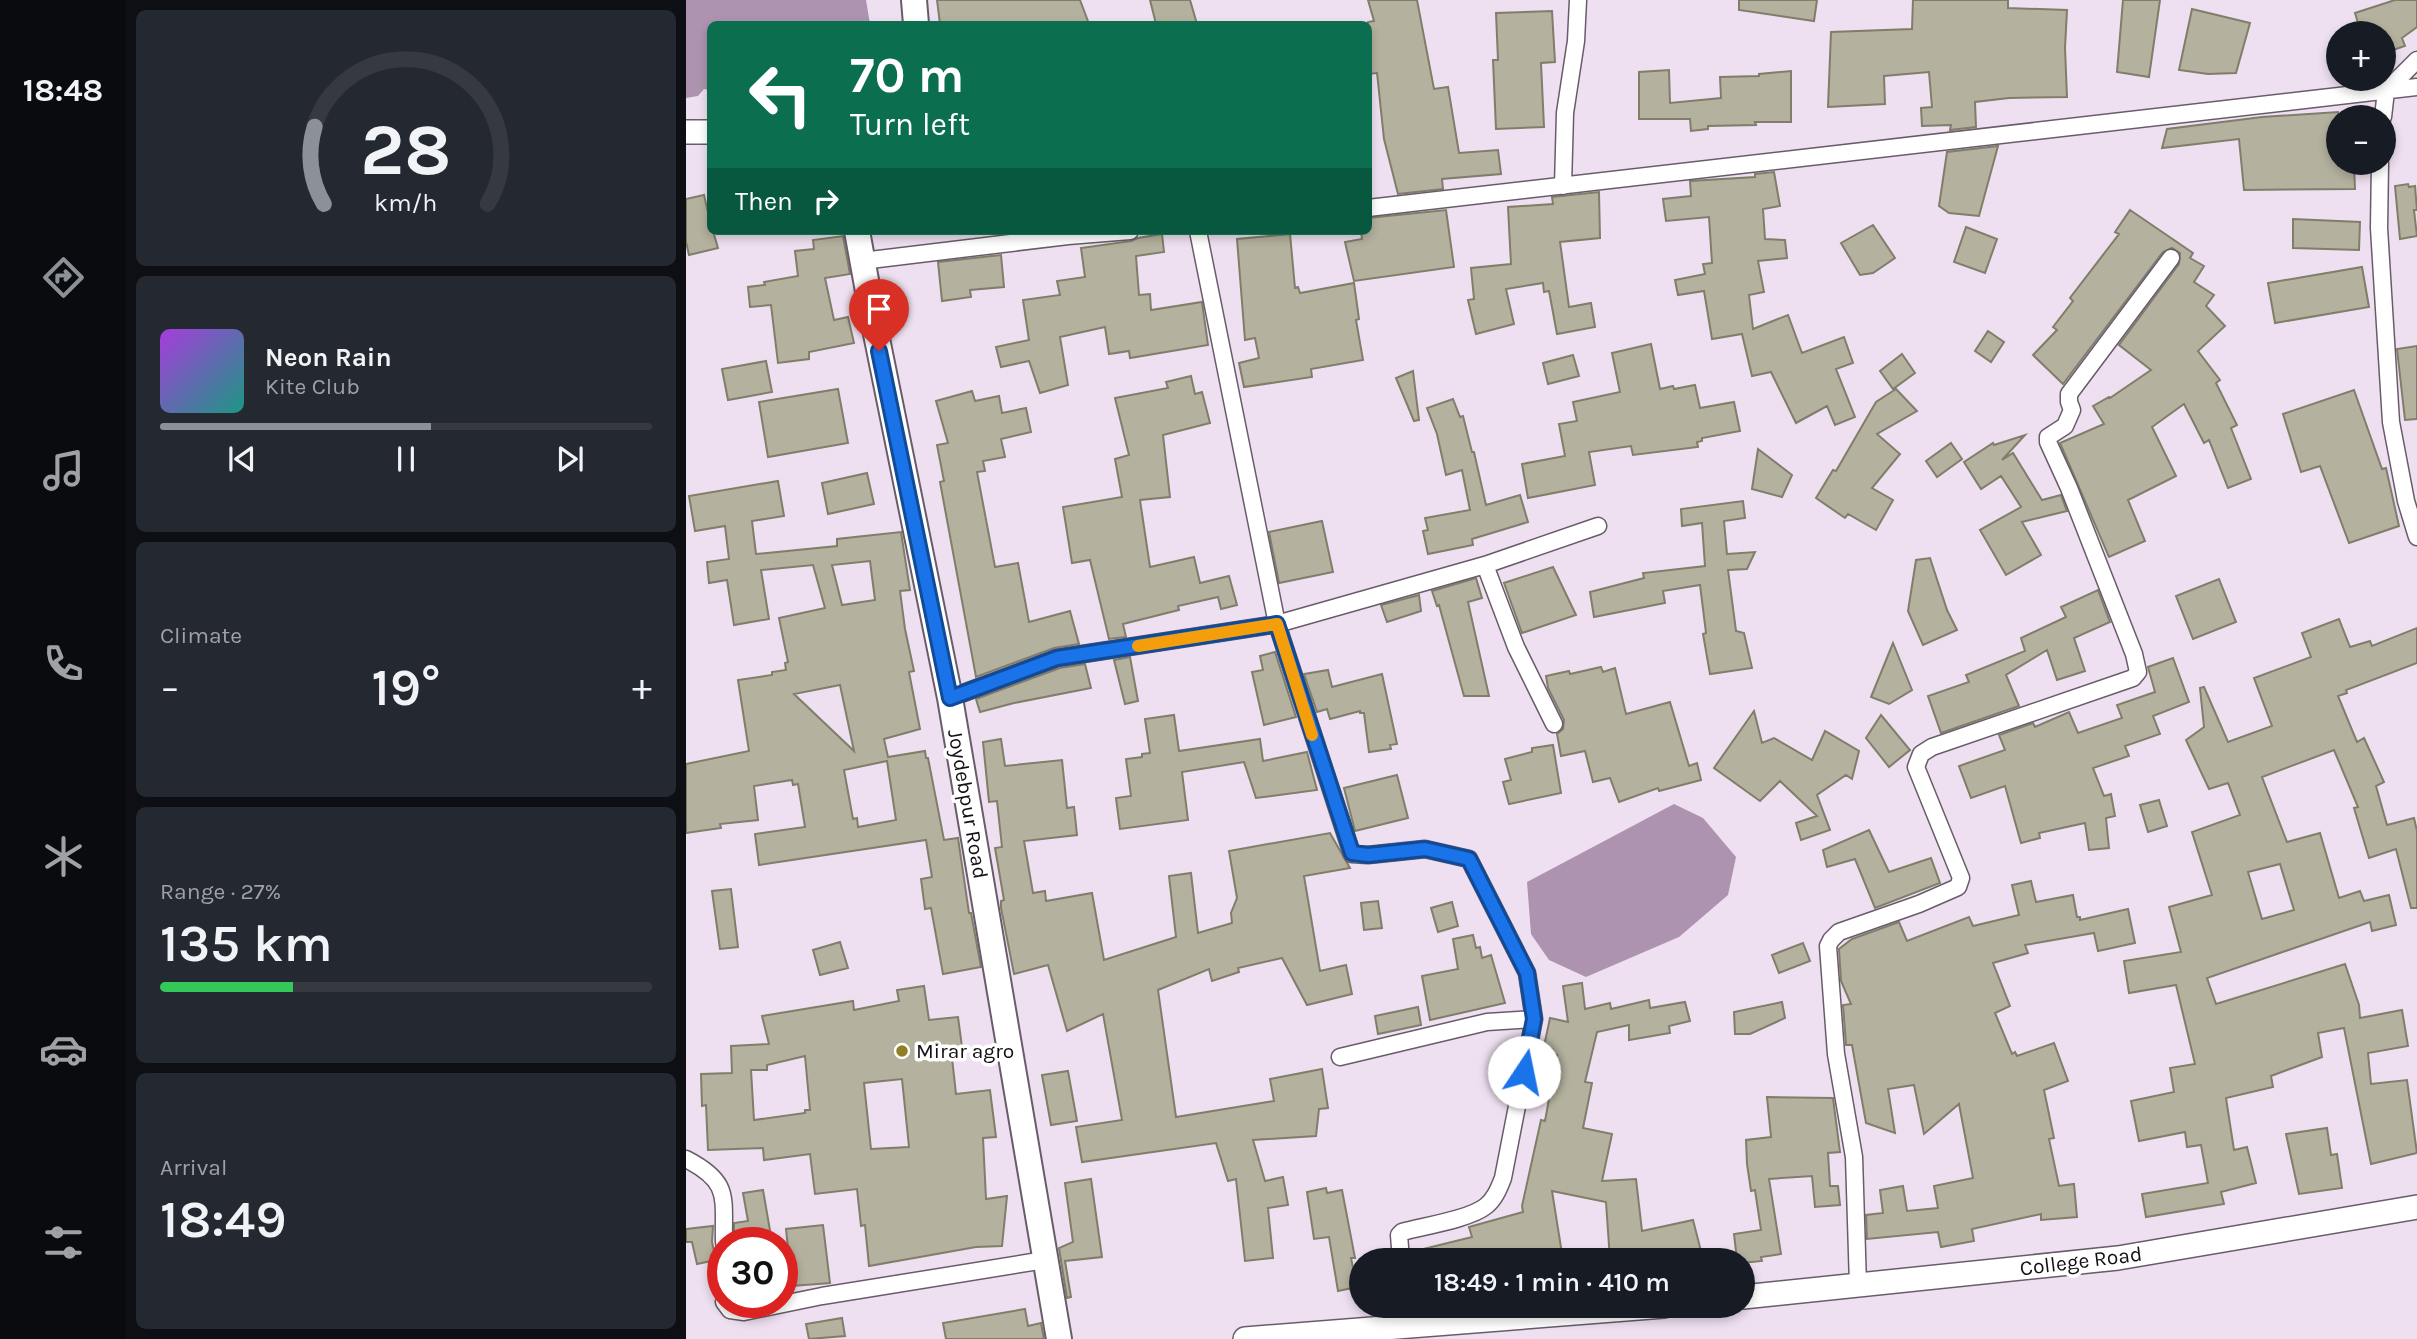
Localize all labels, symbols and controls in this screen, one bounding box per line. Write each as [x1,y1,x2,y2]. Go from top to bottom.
map controls [2326,21,2396,175]
button: + [2326,21,2396,91]
text: 70 m [850,47,964,104]
icon: left [735,49,826,140]
text: 18:48 [23,72,103,109]
button: − [2326,105,2396,175]
text: Turn left [850,106,970,143]
text: 28 [360,107,452,192]
icon: right [807,182,845,220]
text: Then [735,186,793,217]
text: km/h [374,188,438,217]
icon: directions [39,253,88,302]
pin [849,279,909,351]
icon: arrive [860,290,898,328]
text: Neon Rain [265,342,392,373]
text: Kite Club [265,373,360,400]
icon: previous [223,440,261,478]
icon: pause [387,440,425,478]
icon: next [551,440,589,478]
icon: music [39,446,88,495]
text: Climate [160,622,242,649]
icon: phone [39,639,88,688]
text: 19° [372,657,440,718]
text: − [160,665,180,710]
text: + [632,665,652,710]
street label: Joydebpur Road [943,727,993,881]
icon: climate [39,832,88,881]
text: Range · 27% [160,878,281,905]
text: 135 km [160,913,333,974]
icon: car [39,1025,88,1074]
position arrow [1487,1035,1561,1109]
place label: Mirar agro [916,1039,1014,1063]
marker: Mirar agro [894,1043,910,1059]
text: Arrival [160,1154,227,1181]
text: 18:49 [160,1189,287,1250]
icon: filters [39,1218,88,1267]
speed limit sign: 30 [707,1227,798,1318]
street label: College Road [2019,1242,2143,1280]
text: 18:49 · 1 min · 410 m [1434,1267,1670,1298]

